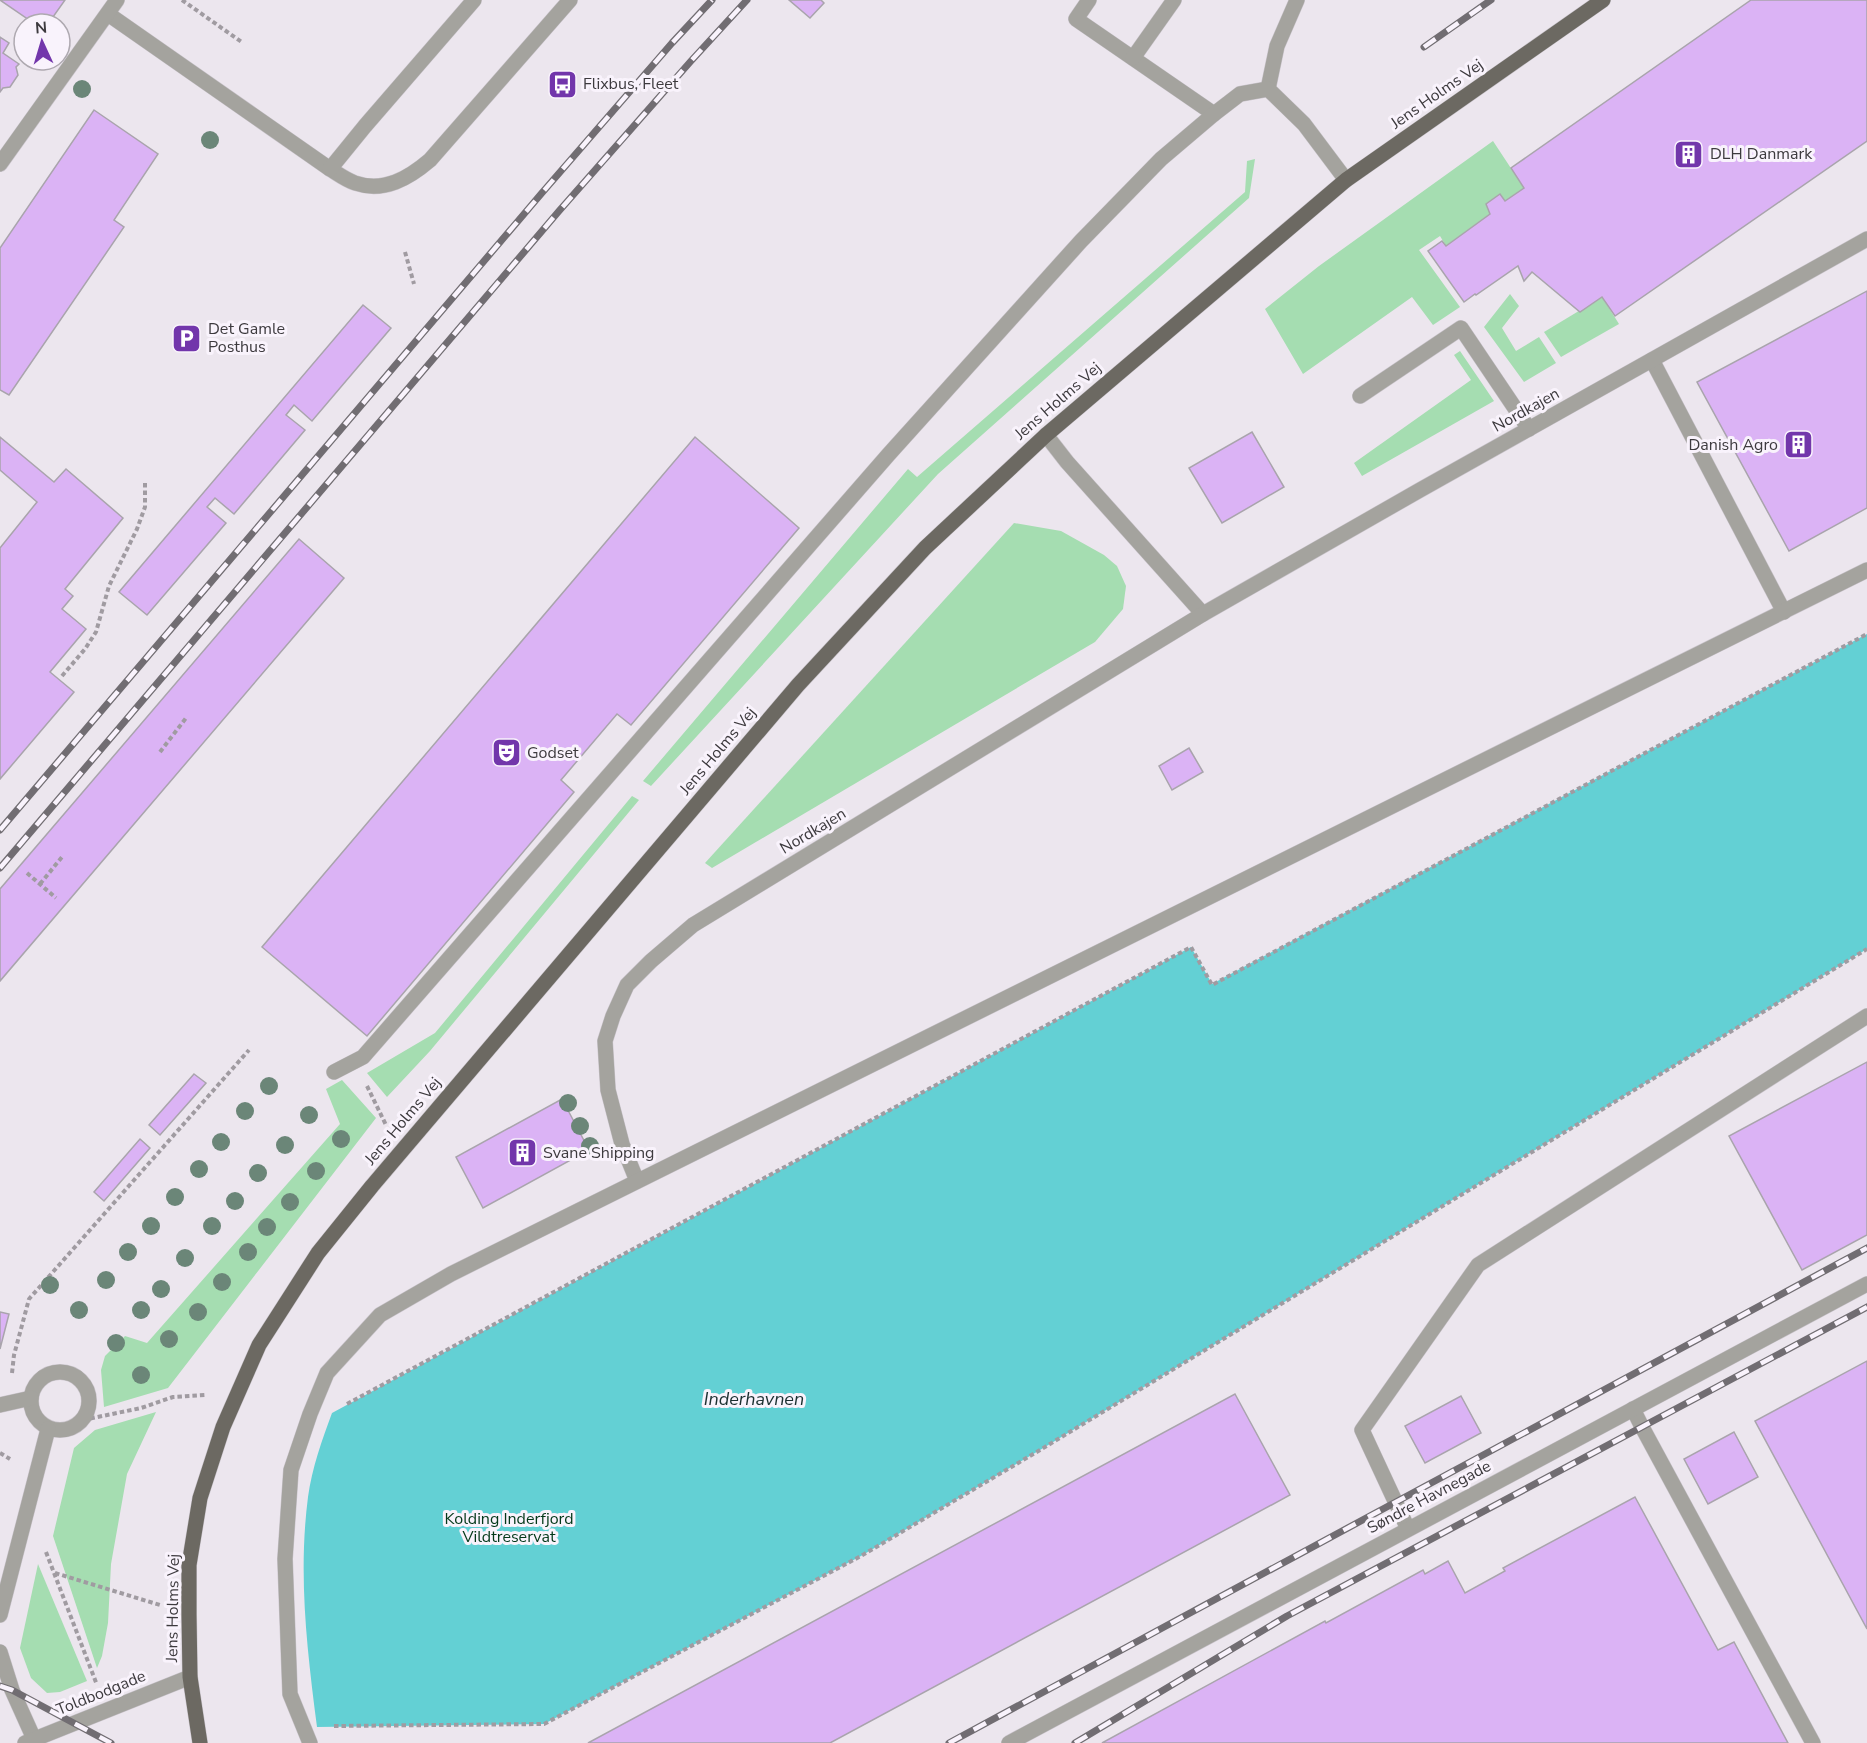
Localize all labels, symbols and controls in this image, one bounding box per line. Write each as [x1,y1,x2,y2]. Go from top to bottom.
north arrow [12,12,72,72]
text: N [34,17,48,39]
street label: Jens Holms Vej [1386,54,1488,135]
bus stop icon: Flixbus, Fleet [546,68,578,100]
place label: Flixbus, Fleet [583,73,679,95]
building icon: DLH Danmark [1673,138,1705,170]
place label: DLH Danmark [1710,143,1813,165]
place label: Det Gamle Posthus [208,318,285,358]
parking icon: Det Gamle Posthus [171,322,203,354]
street label: Jens Holms Vej [1009,357,1106,445]
street label: Nordkajen [1489,383,1563,437]
building icon: Danish Agro [1783,429,1815,461]
place label: Danish Agro [1688,434,1778,456]
street label: Jens Holms Vej [674,702,761,800]
theatre icon: Godset [490,737,522,769]
place label: Godset [527,742,579,764]
street label: Nordkajen [776,803,850,859]
street label: Jens Holms Vej [359,1072,446,1170]
building icon: Svane Shipping [506,1137,538,1169]
place label: Svane Shipping [543,1142,654,1164]
water label: Inderhavnen [704,1387,804,1411]
street label: Søndre Havnegade [1363,1455,1495,1539]
park label: Kolding Inderfjord Vildtreservat [444,1508,574,1548]
street label: Jens Holms Vej [161,1554,185,1663]
street label: Toldbodgade [53,1665,149,1721]

